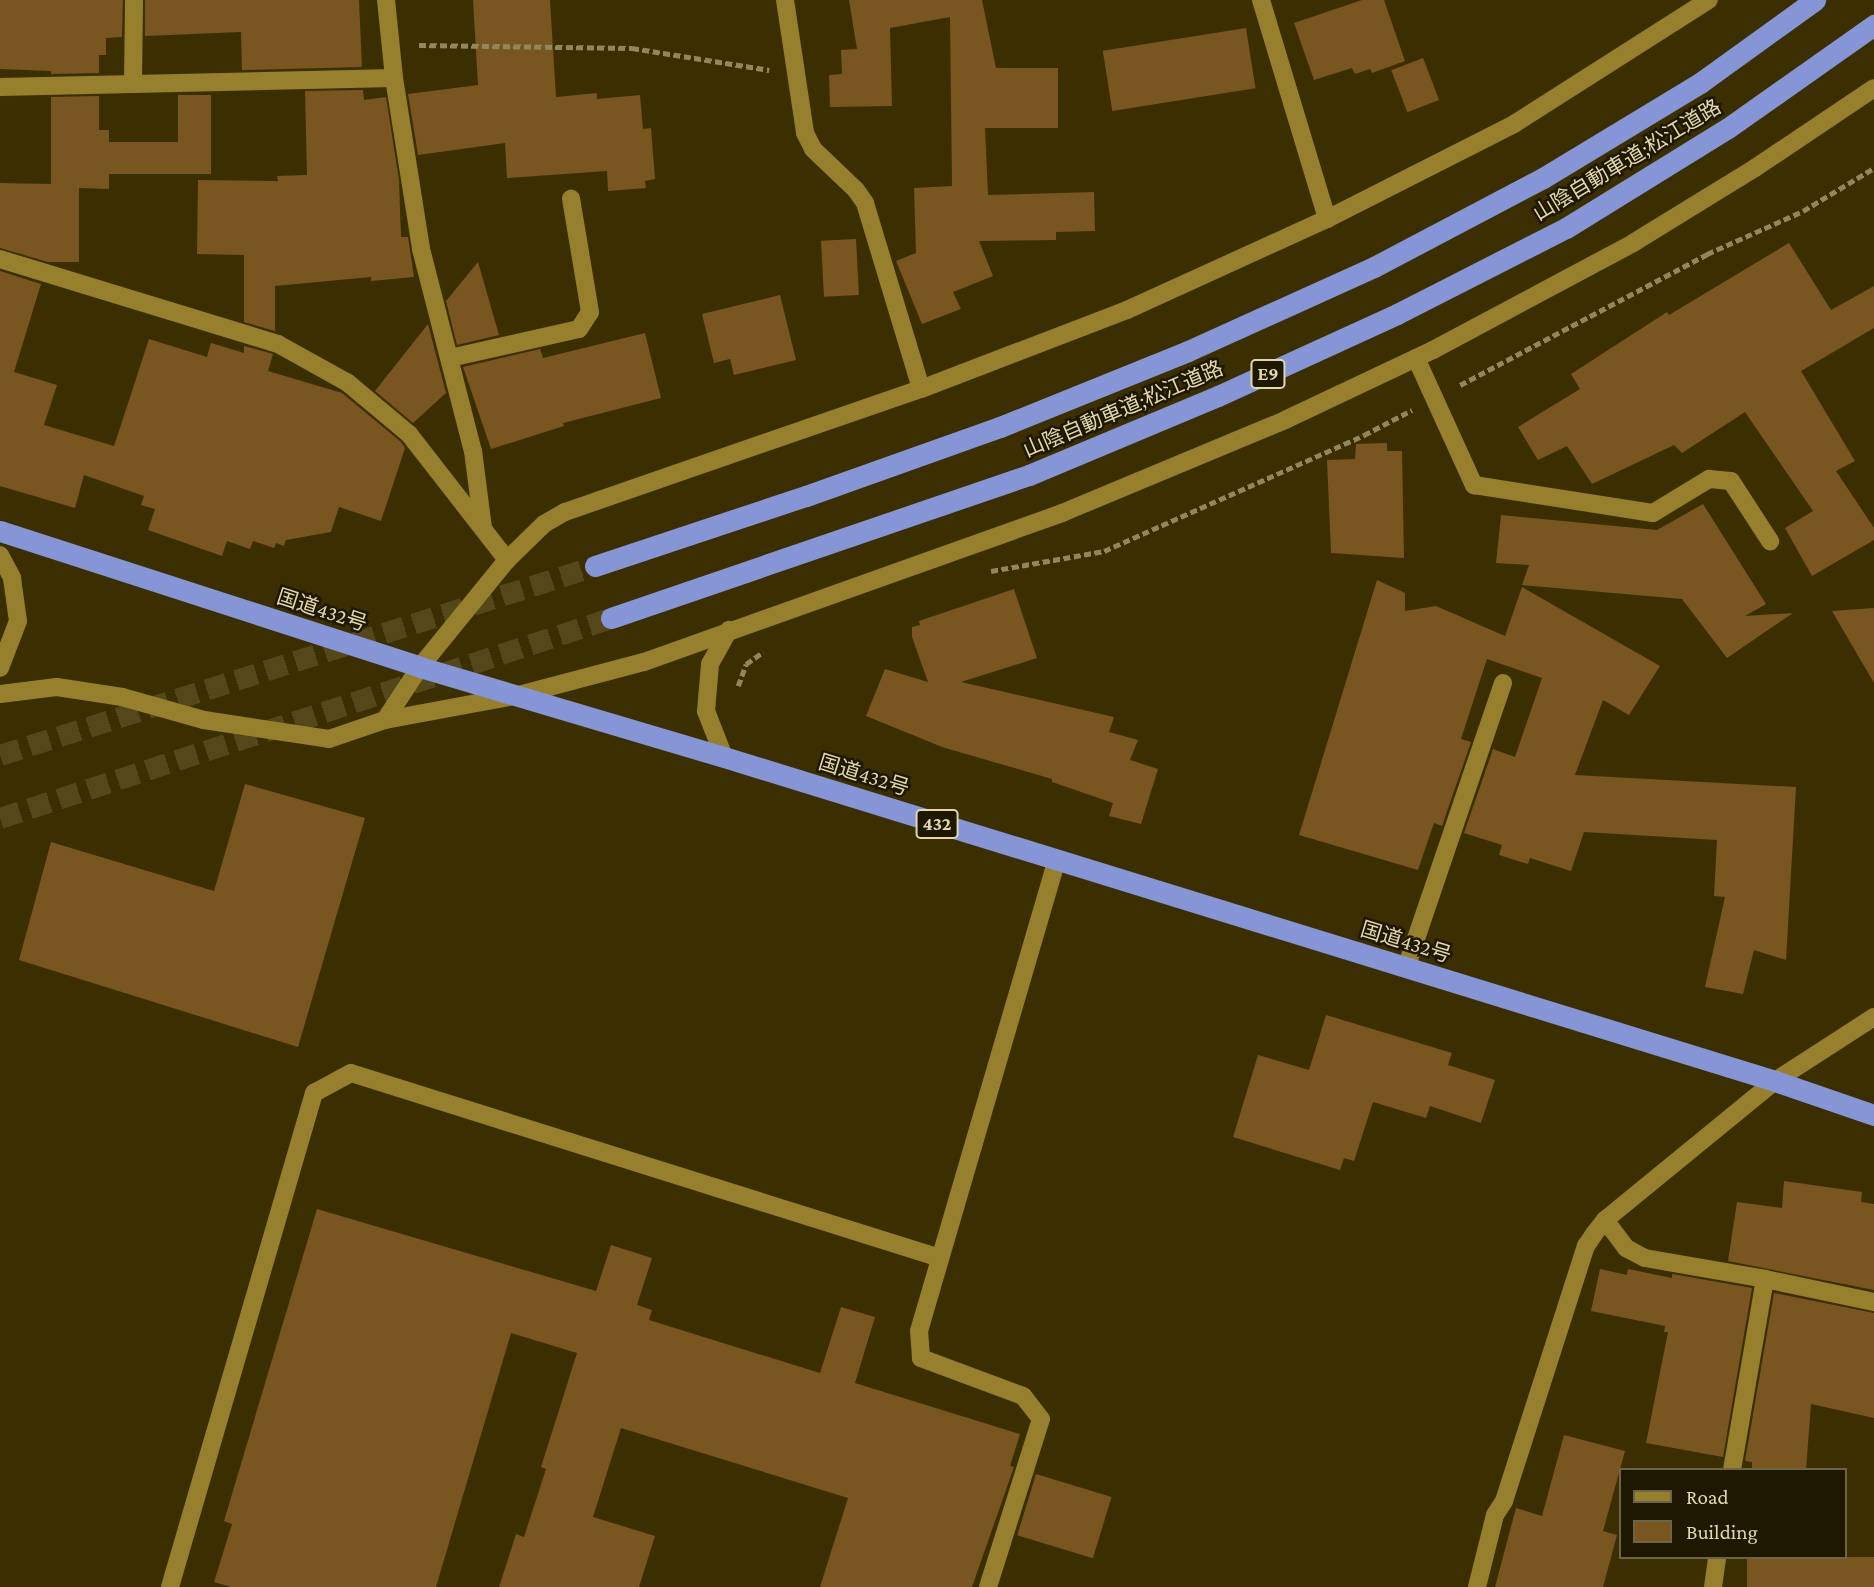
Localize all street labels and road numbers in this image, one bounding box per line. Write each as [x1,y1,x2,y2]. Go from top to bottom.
street label: 山陰自動車道;松江道路 [1528,94,1726,226]
street label: 山陰自動車道;松江道路 [1019,355,1227,463]
road number: E9 [1249,358,1287,390]
street label: 国道432号 [274,584,370,636]
street label: 国道432号 [816,749,912,801]
road number: 432 [914,808,960,839]
street label: 国道432号 [1358,916,1454,968]

